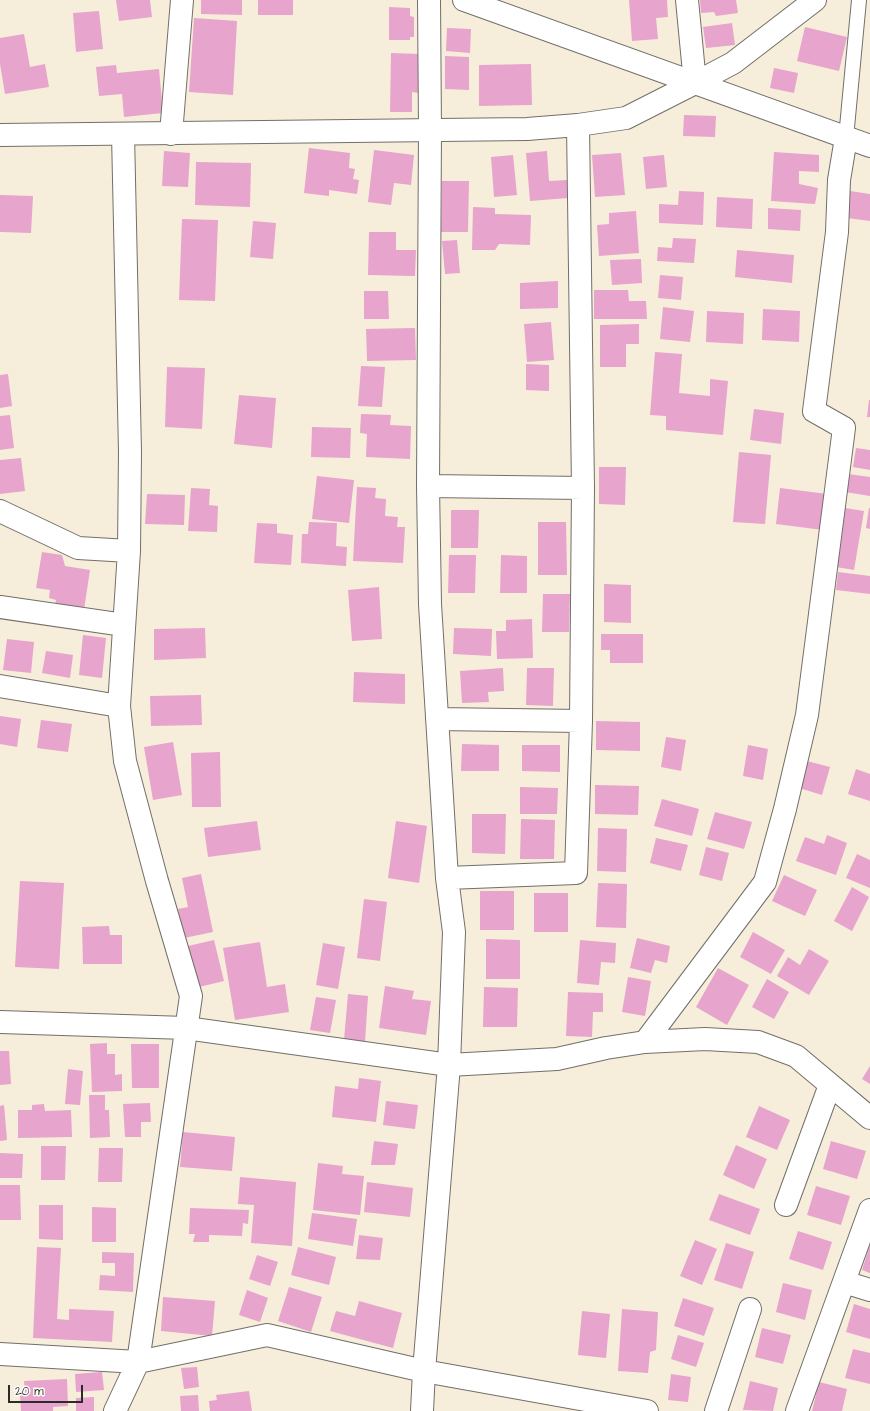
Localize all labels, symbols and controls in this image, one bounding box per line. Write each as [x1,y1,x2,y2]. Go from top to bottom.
scale bar [10,1377,85,1403]
text: 20 m [15,1383,44,1400]

